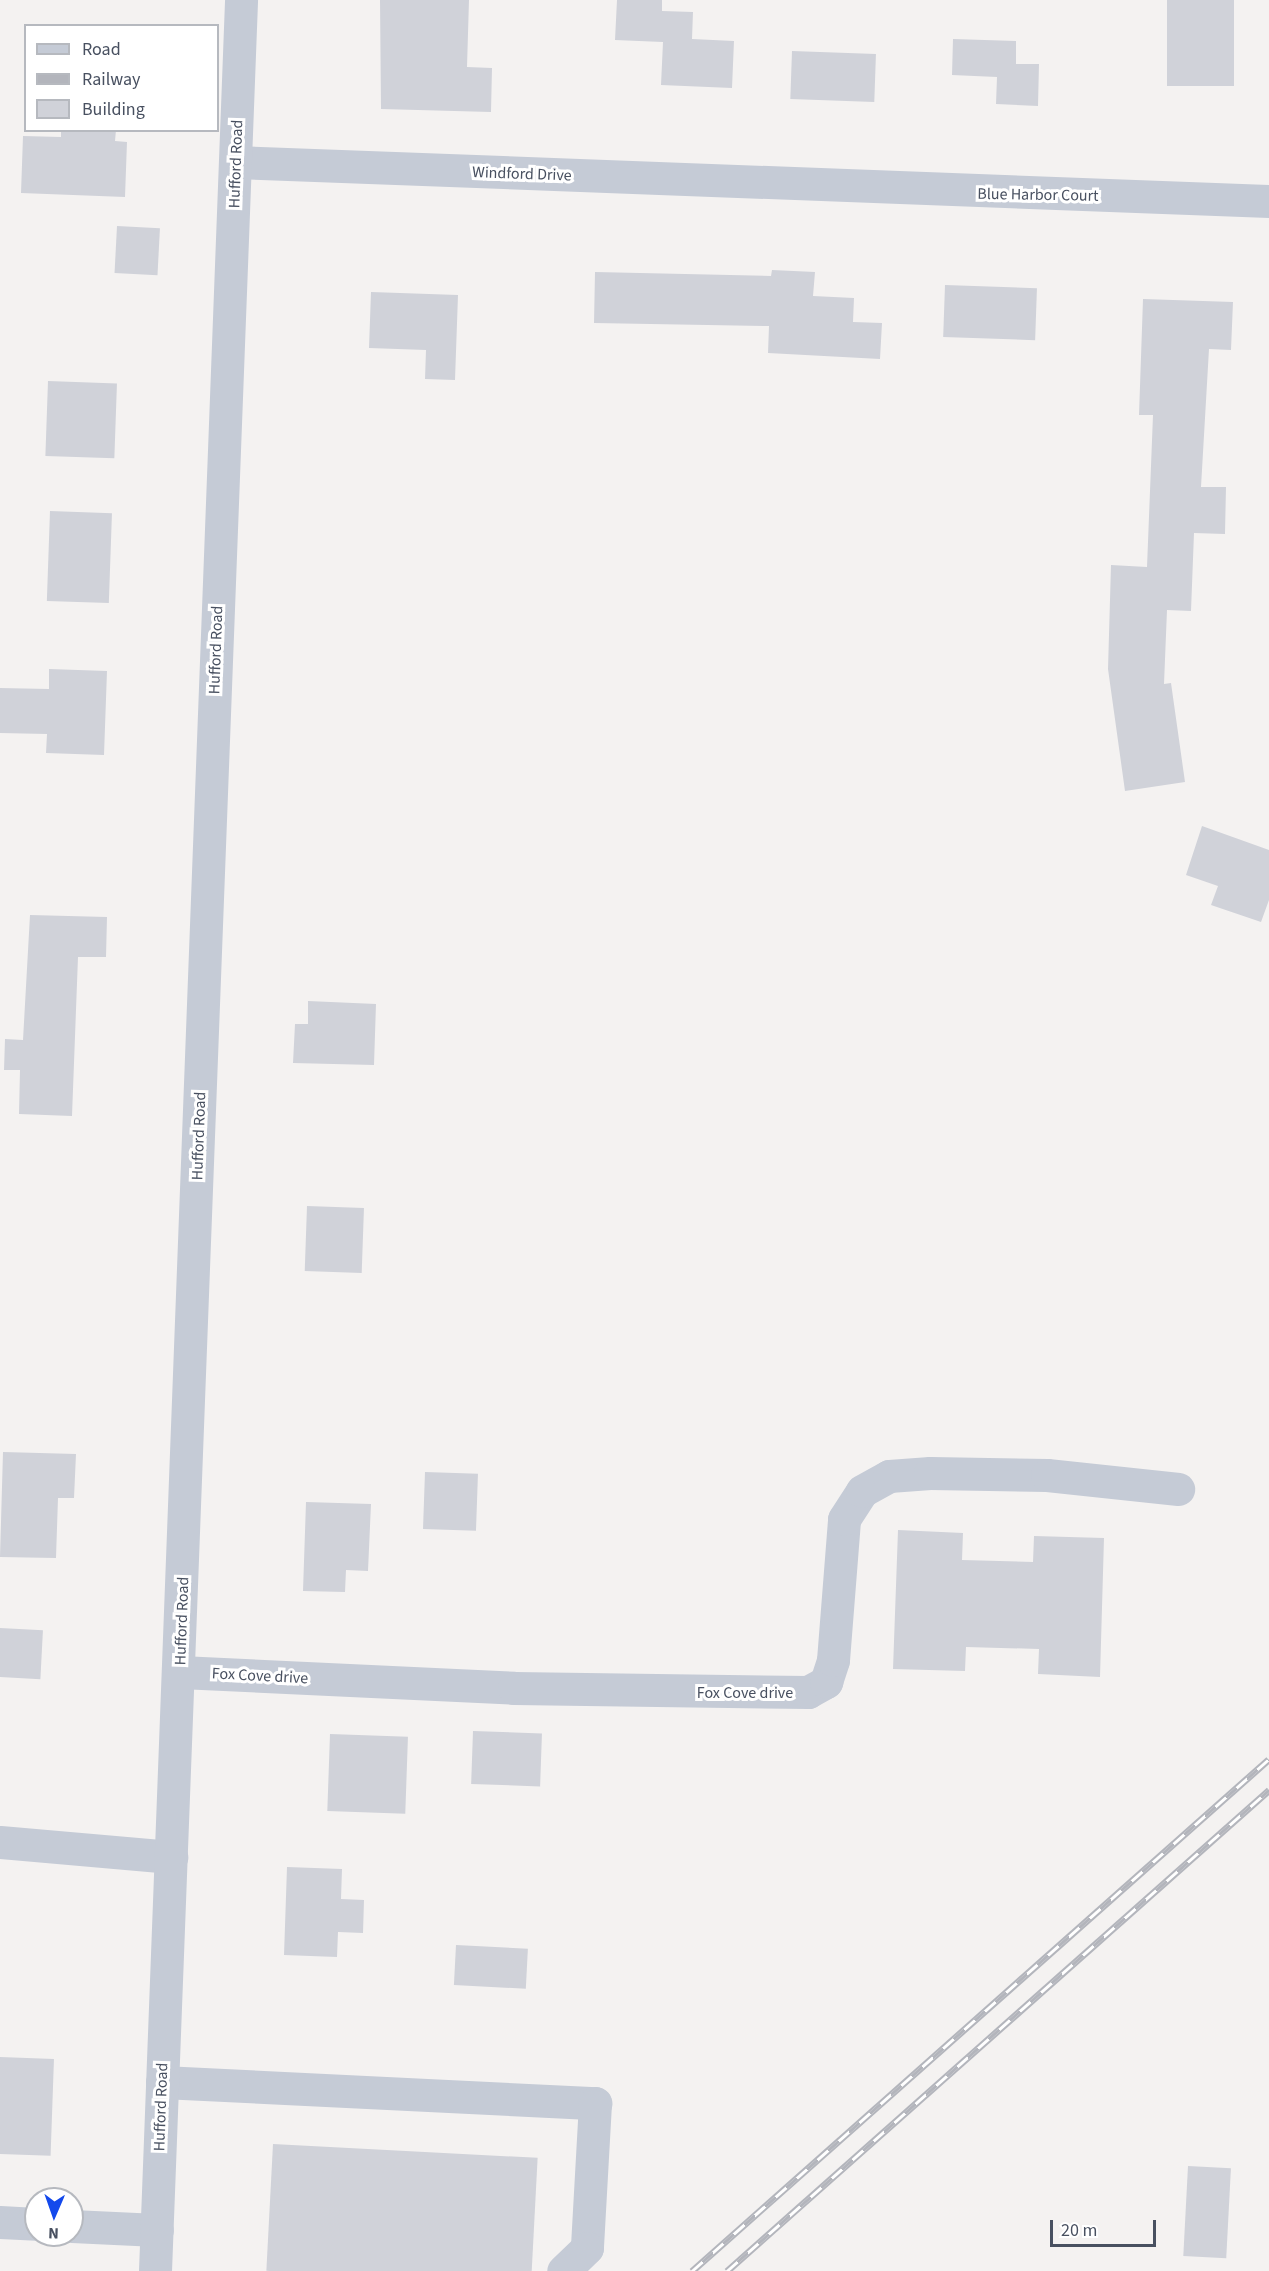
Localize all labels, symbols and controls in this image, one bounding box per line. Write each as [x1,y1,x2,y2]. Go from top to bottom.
legend [24,24,219,132]
text: Road [82,37,121,62]
text: Railway [82,67,141,92]
text: Building [82,97,145,122]
street label: Hufford Road [225,119,247,209]
street label: Windford Drive [472,163,572,185]
street label: Blue Harbor Court [977,184,1099,206]
street label: Hufford Road [205,605,227,695]
street label: Hufford Road [188,1091,210,1181]
street label: Hufford Road [171,1576,193,1666]
street label: Fox Cove drive [211,1664,309,1688]
street label: Fox Cove drive [697,1683,793,1703]
street label: Hufford Road [150,2062,172,2152]
north arrow [24,2187,84,2247]
scale bar [1053,2208,1160,2246]
text: 20 m [1061,2218,1097,2243]
text: N [48,2222,59,2244]

